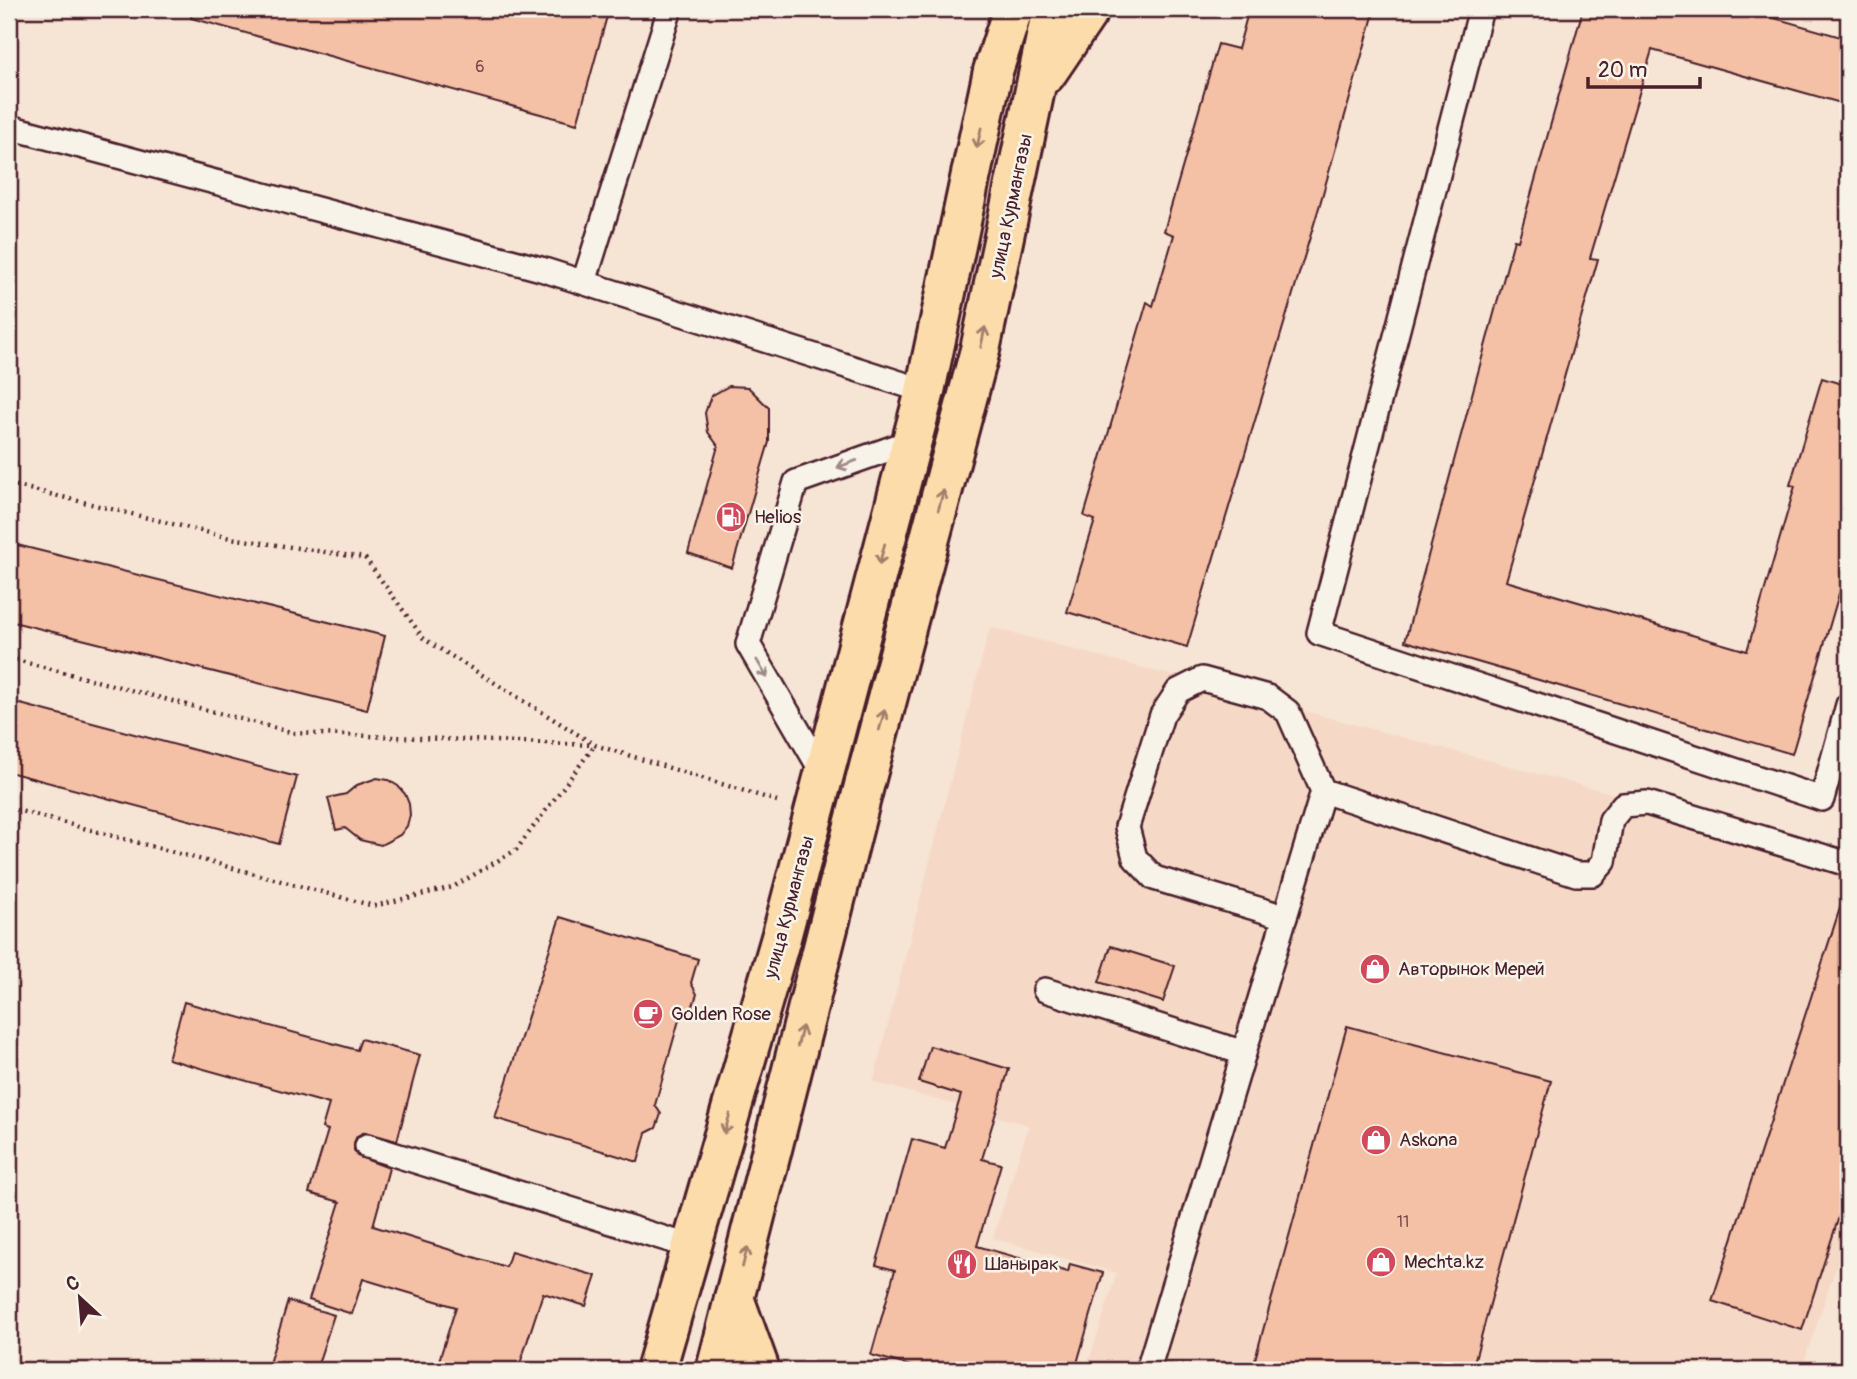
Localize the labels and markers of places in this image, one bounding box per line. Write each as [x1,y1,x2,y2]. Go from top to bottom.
fuel station icon: Helios [714,500,748,534]
place label: Helios [754,505,802,529]
shop icon: Авторынок Мерей [1358,952,1392,986]
place label: Авторынок Мерей [1398,957,1545,981]
cafe icon: Golden Rose [631,997,665,1031]
place label: Golden Rose [671,1002,771,1026]
shop icon: Askona [1359,1123,1393,1157]
place label: Askona [1399,1128,1458,1152]
shop icon: Mechta.kz [1364,1245,1398,1279]
restaurant icon: Шанырак [945,1247,979,1281]
place label: Mechta.kz [1404,1250,1484,1274]
place label: Шанырак [985,1252,1059,1276]

